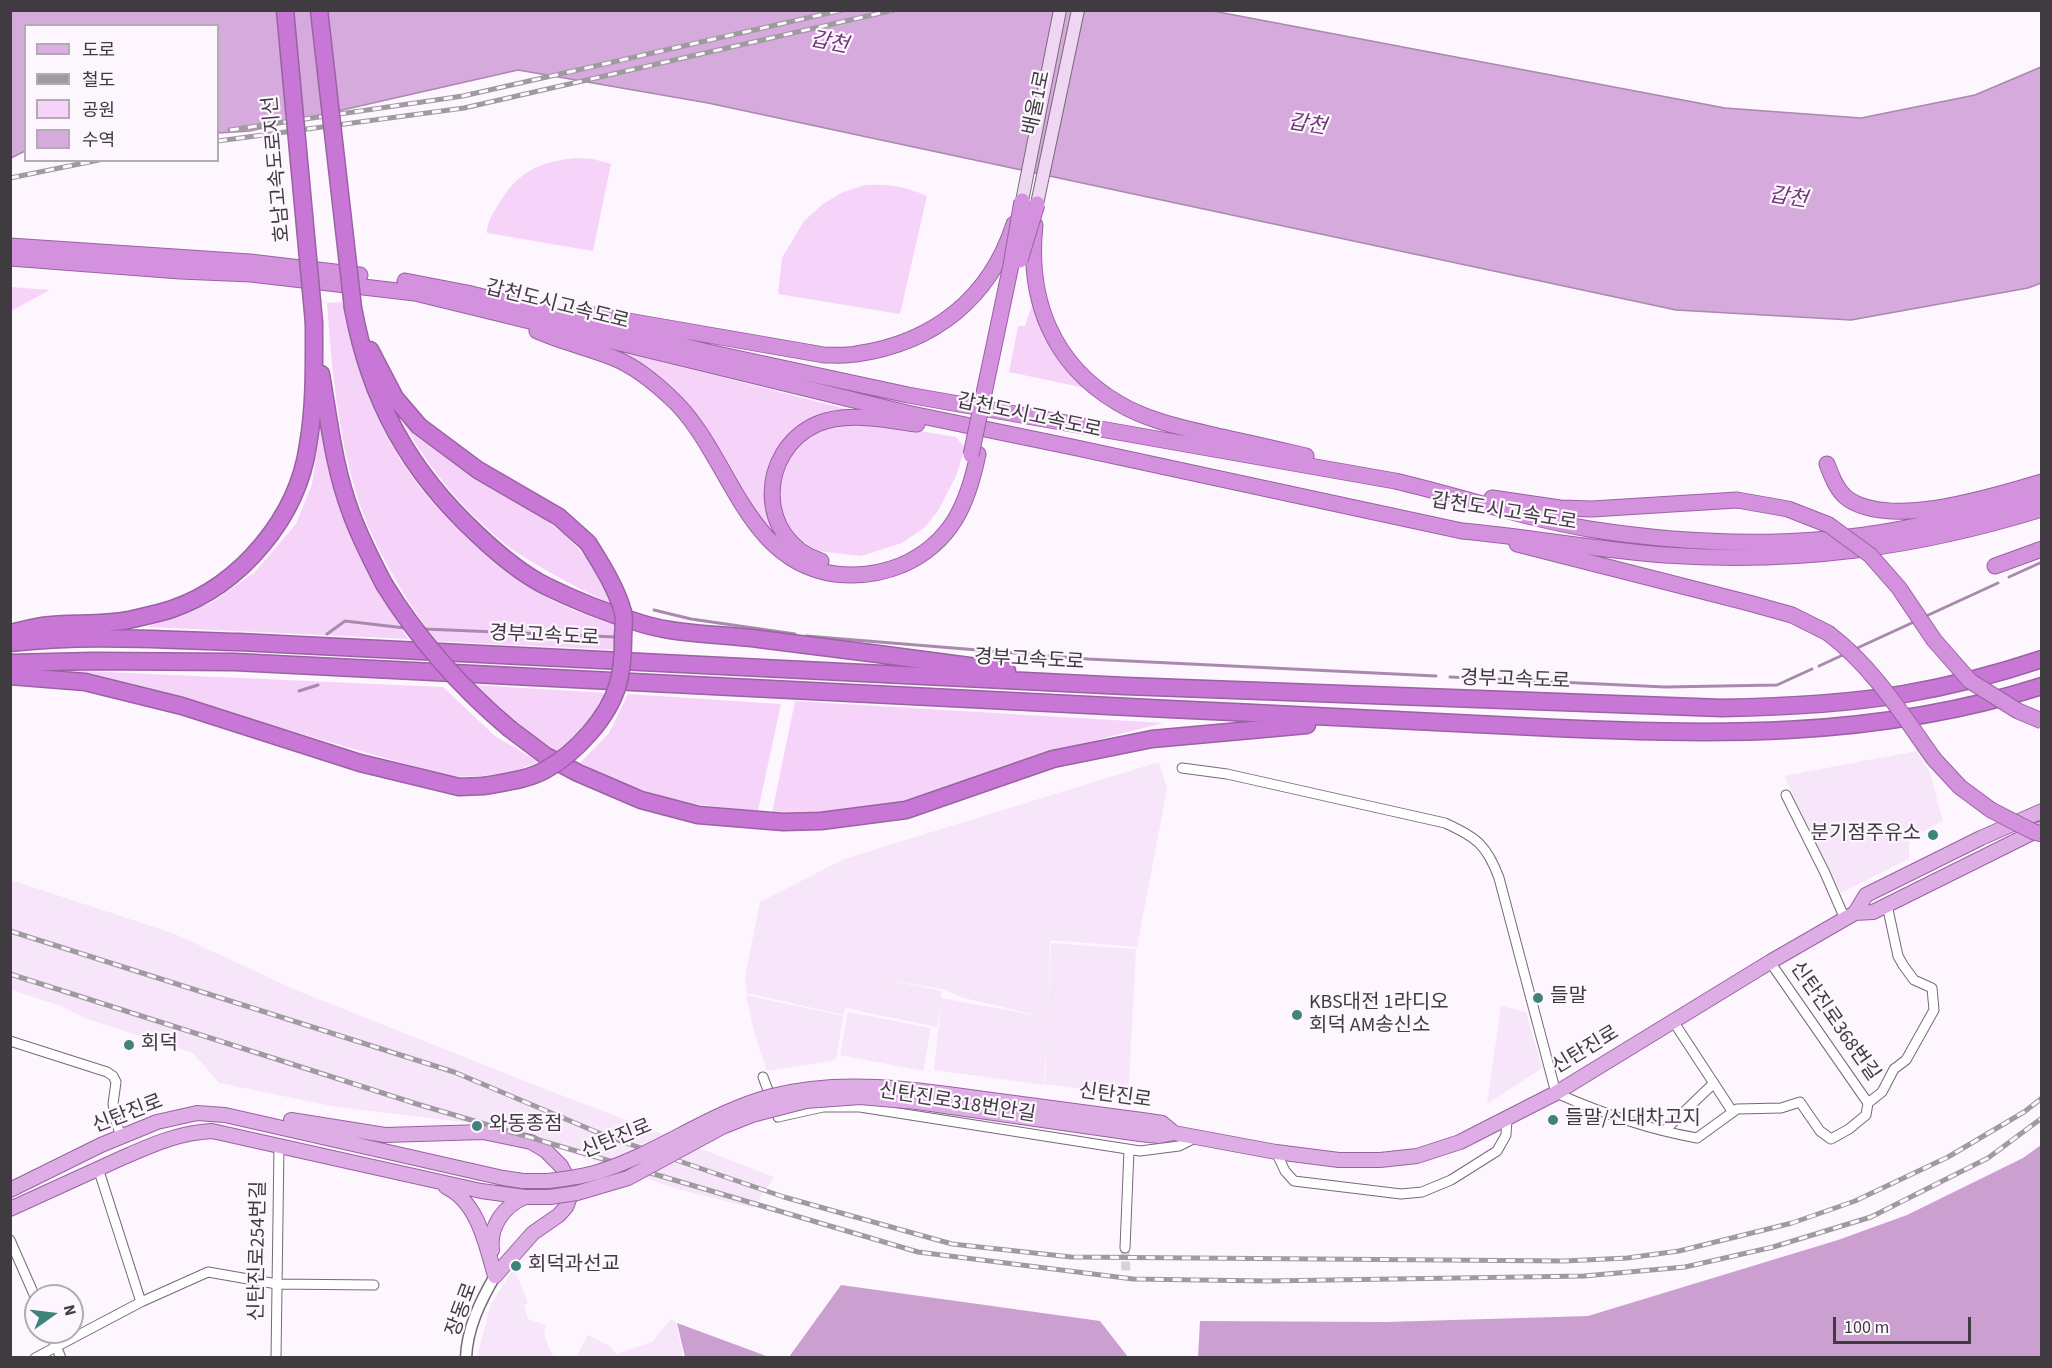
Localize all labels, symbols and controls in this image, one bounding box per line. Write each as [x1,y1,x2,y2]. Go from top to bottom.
legend [24,24,219,162]
water label: 갑천 [808,28,850,60]
text: 도로 [82,38,115,63]
text: 철도 [82,68,115,93]
street label: 배울1로 [1019,69,1057,137]
street label: 호남고속도로지선 [260,95,296,243]
text: 공원 [82,98,115,123]
water label: 갑천 [1286,111,1328,141]
text: 수역 [82,128,115,153]
water label: 갑천 [1767,184,1809,214]
street label: 갑천도시고속도로 [483,277,631,335]
street label: 갑천도시고속도로 [955,390,1103,444]
street label: 갑천도시고속도로 [1429,490,1579,536]
street label: 경부고속도로 [488,622,600,652]
street label: 경부고속도로 [973,646,1085,676]
street label: 경부고속도로 [1459,667,1571,695]
place label: 분기점주유소 [1811,823,1921,847]
marker: 분기점주유소 [1926,828,1940,842]
street label: 신탄진로368번길 [1784,958,1884,1086]
place label: 들말 [1550,986,1587,1010]
marker: 들말 [1531,991,1545,1005]
place label: KBS대전 1라디오 회덕 AM송신소 [1309,992,1449,1039]
marker: KBS대전 1라디오 회덕 AM송신소 [1290,1008,1304,1022]
street label: 신탄진로 [1548,1022,1624,1080]
place label: 회덕 [141,1033,178,1057]
marker: 회덕 [122,1038,136,1052]
street label: 신탄진로318번안길 [877,1080,1037,1128]
street label: 신탄진로 [1077,1080,1153,1114]
street label: 신탄진로 [89,1091,167,1139]
place label: 들말/신대차고지 [1565,1108,1701,1132]
marker: 들말/신대차고지 [1546,1113,1560,1127]
place label: 와동종점 [489,1114,563,1138]
street label: 신탄진로 [578,1115,656,1165]
marker: 와동종점 [470,1119,484,1133]
street label: 신탄진로254번길 [246,1181,272,1321]
place label: 회덕과선교 [528,1254,620,1278]
marker: 회덕과선교 [509,1259,523,1273]
street label: 장동로 [442,1280,484,1340]
north arrow [24,1284,84,1344]
text: N [58,1302,81,1318]
scale bar [1836,1305,1974,1343]
text: 100 m [1844,1315,1889,1340]

